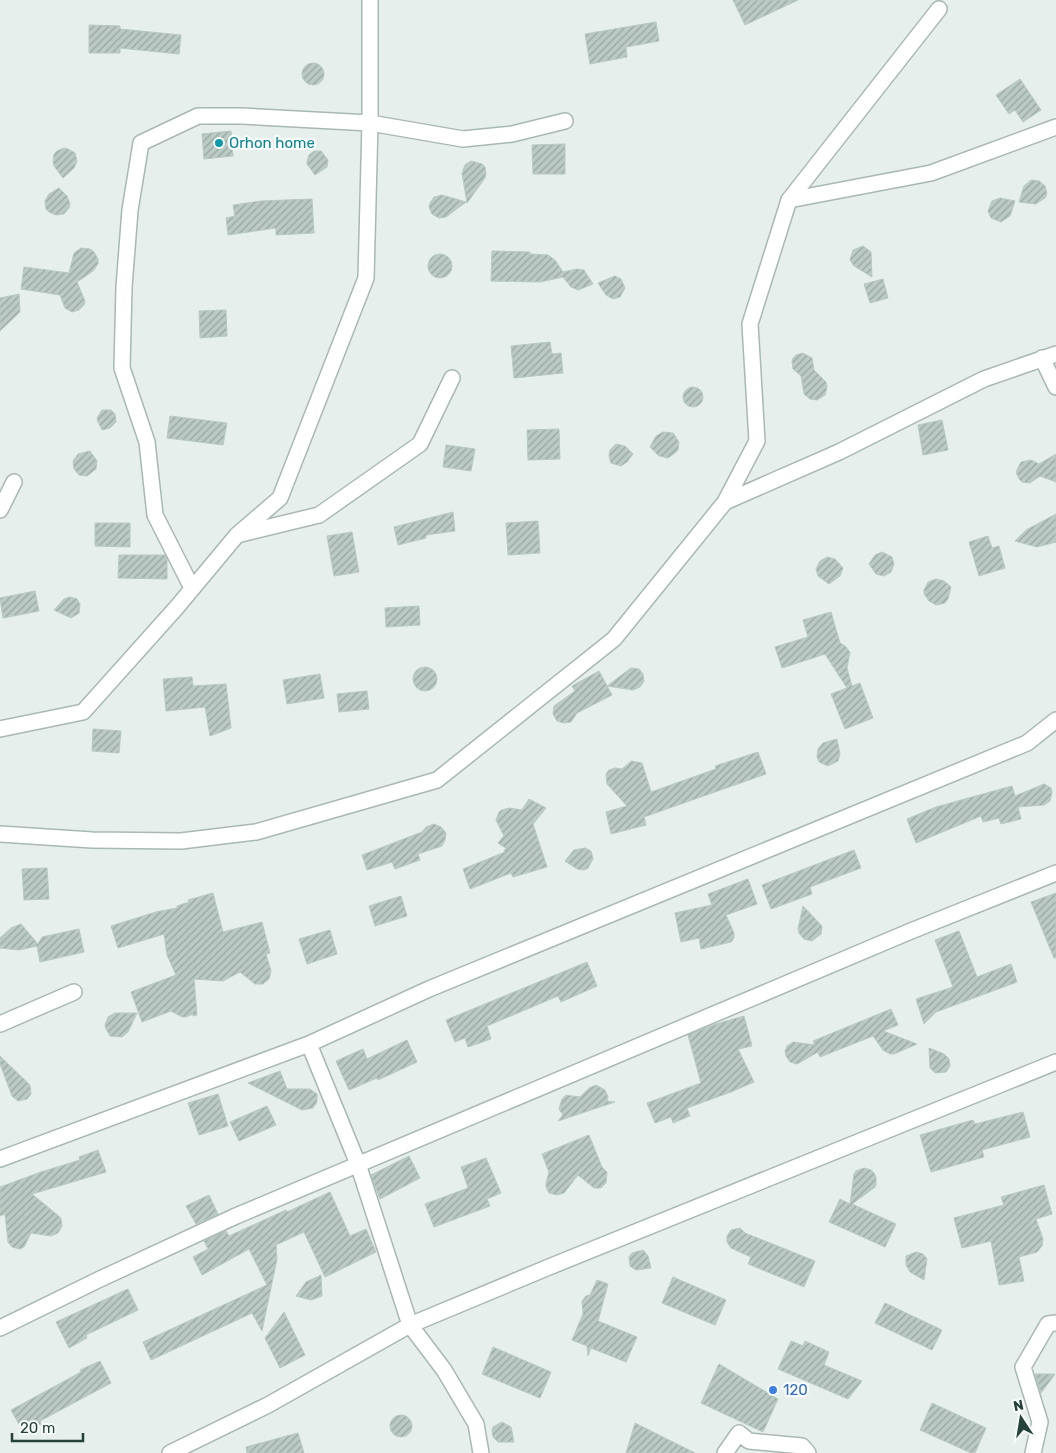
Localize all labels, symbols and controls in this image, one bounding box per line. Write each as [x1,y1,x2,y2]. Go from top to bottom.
place label: Orhon home [229,134,315,152]
marker: Orhon home [213,137,225,149]
place label: 120 [783,1381,808,1399]
marker: 120 [767,1384,779,1396]
north arrow [996,1393,1046,1443]
text: N [1012,1396,1025,1415]
scale bar [12,1410,84,1442]
text: 20 m [20,1419,55,1437]

